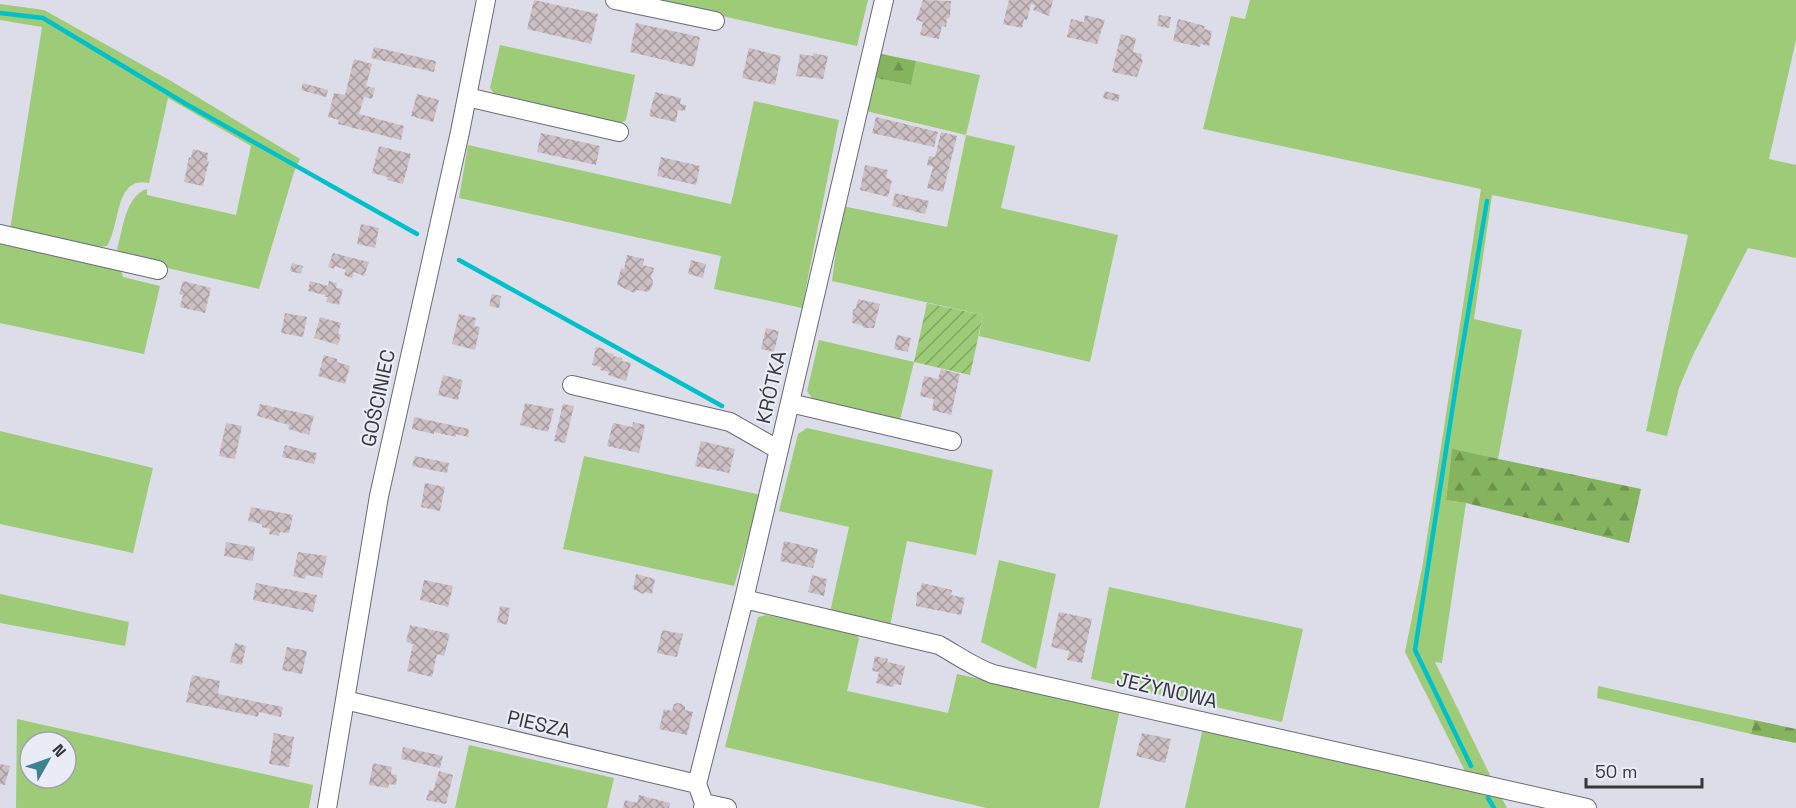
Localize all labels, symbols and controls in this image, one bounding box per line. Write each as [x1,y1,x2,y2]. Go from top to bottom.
street label: GOŚCINIEC [355,347,401,449]
street label: KRÓTKA [750,348,792,426]
street label: JEŻYNOWA [1114,666,1220,714]
street label: PIESZA [505,704,574,744]
north arrow [18,730,78,790]
text: N [48,740,71,762]
scale bar [1586,751,1702,789]
text: 50 m [1595,760,1637,783]

